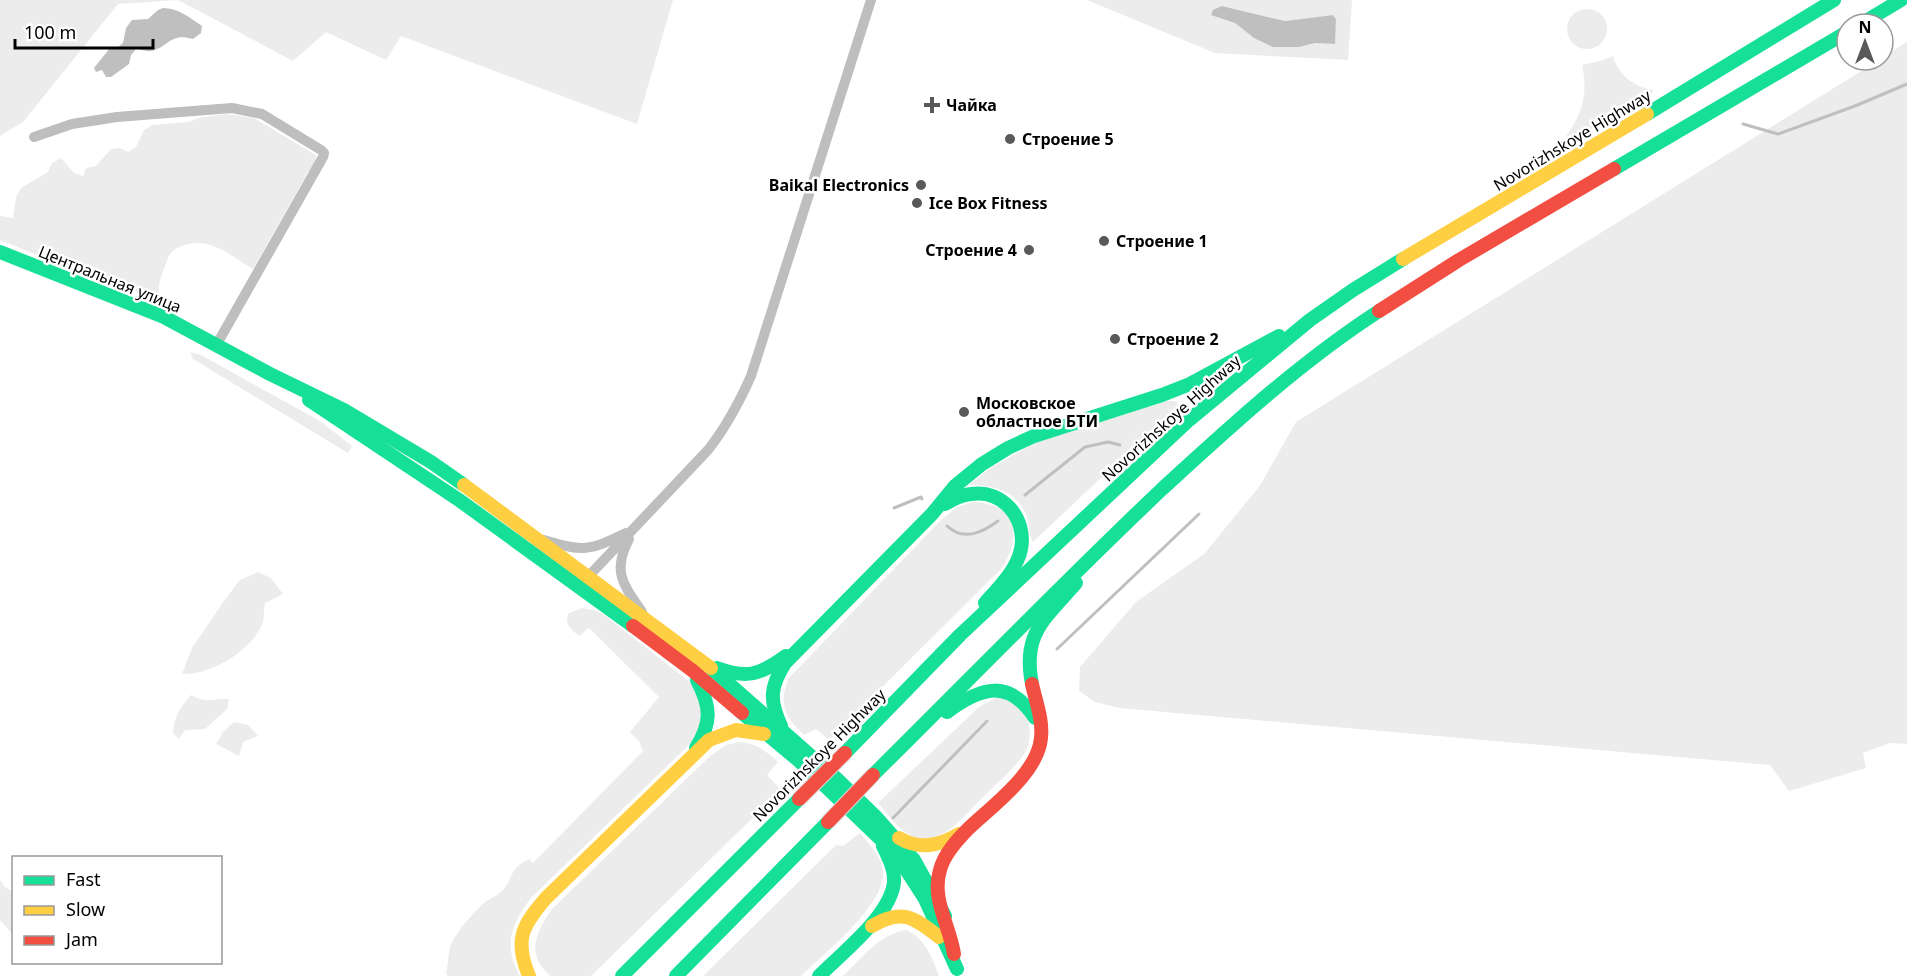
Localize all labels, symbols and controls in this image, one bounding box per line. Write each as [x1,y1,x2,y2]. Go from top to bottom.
scale bar [15,12,153,50]
north arrow [1835,12,1895,72]
text: N [1858,16,1872,38]
text: 100 m [24,20,76,44]
street label: Novorizhskoye Highway [1489,84,1655,196]
place label: Чайка [946,94,997,116]
marker: Чайка [923,96,941,114]
place label: Строение 5 [1022,128,1114,150]
marker: Строение 5 [1003,132,1017,146]
place label: Baikal Electronics [769,174,909,196]
marker: Baikal Electronics [914,178,928,192]
place label: Ice Box Fitness [929,192,1047,214]
marker: Ice Box Fitness [910,196,924,210]
place label: Строение 1 [1116,230,1208,252]
marker: Строение 1 [1097,234,1111,248]
place label: Строение 4 [925,239,1017,261]
street label: Центральная улица [35,240,185,318]
marker: Строение 4 [1022,243,1036,257]
place label: Строение 2 [1127,328,1219,350]
marker: Строение 2 [1108,332,1122,346]
street label: Novorizhskoye Highway [1097,349,1246,486]
place label: Московское областное БТИ [976,392,1098,432]
marker: Московское областное БТИ [957,405,971,419]
street label: Novorizhskoye Highway [748,683,891,826]
legend [12,856,222,964]
text: Fast [66,867,101,891]
text: Slow [66,897,105,921]
text: Jam [64,927,98,951]

